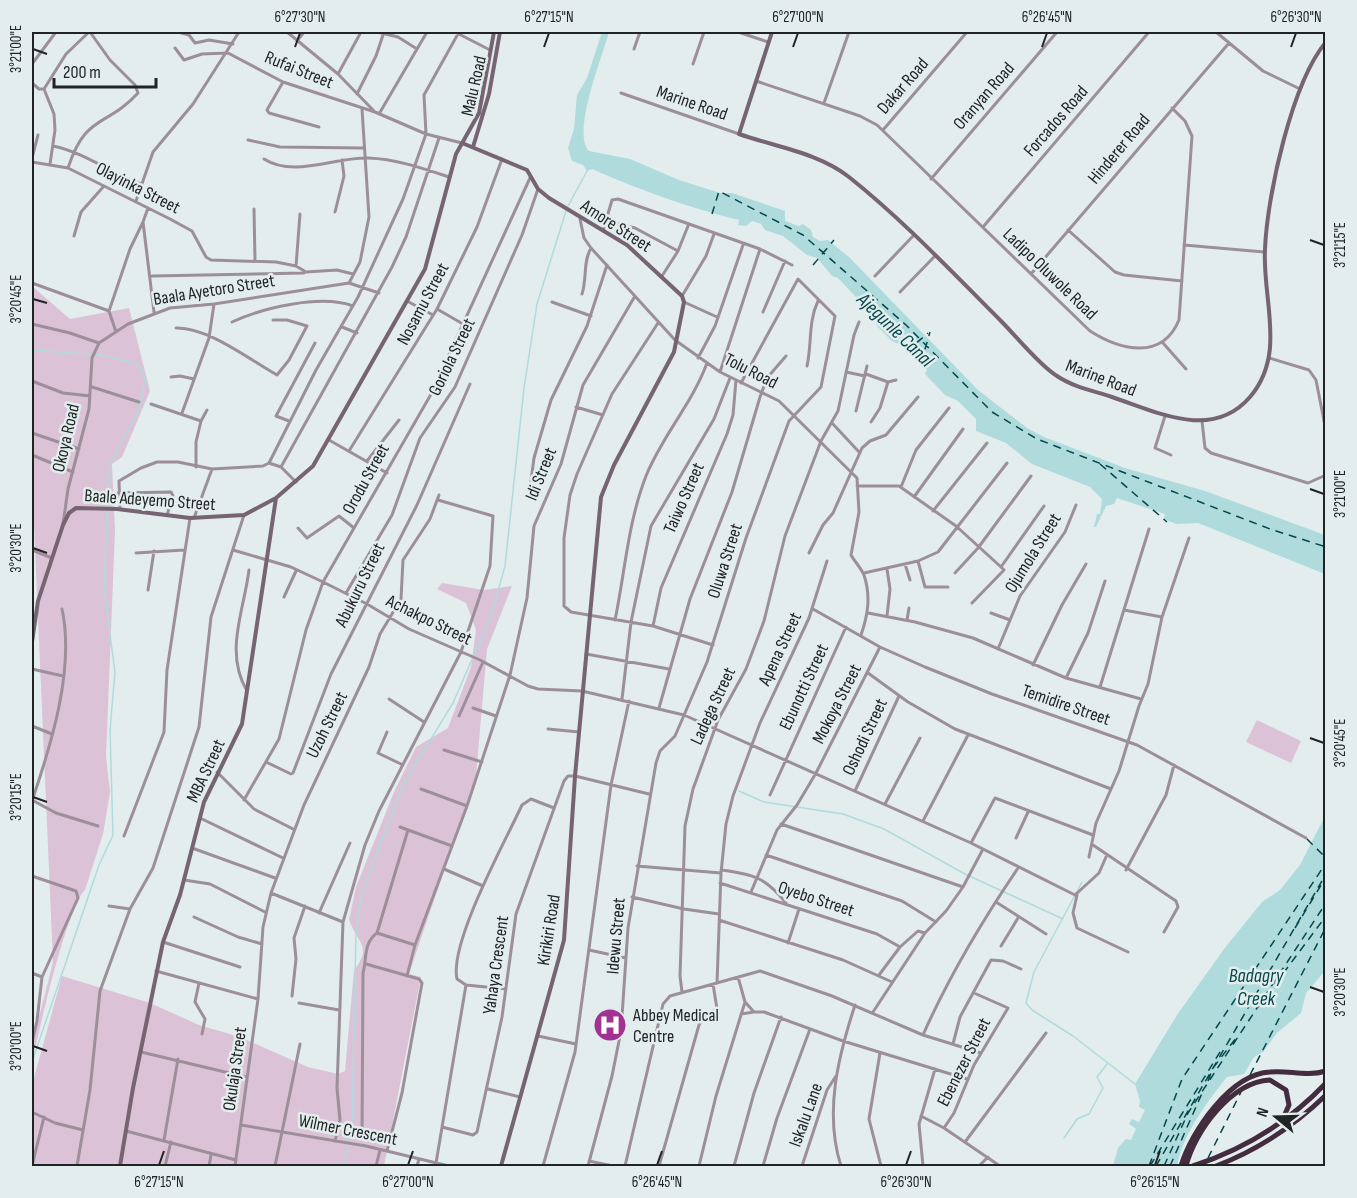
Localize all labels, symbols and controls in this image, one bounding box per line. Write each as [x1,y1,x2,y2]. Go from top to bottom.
text: 6°27'30"N [274,8,326,27]
text: 6°27'15"N [524,8,574,27]
text: 6°27'00"N [772,8,824,27]
text: 6°26'45"N [1022,8,1072,27]
text: 6°26'30"N [1270,8,1322,27]
text: 3°21'00"E [7,25,26,73]
street label: Rufai Street [262,47,337,93]
scale bar [54,51,156,89]
street label: Malu Road [457,54,491,118]
street label: Dakar Road [873,54,933,118]
street label: Oranyan Road [949,58,1019,134]
text: 200 m [63,62,101,83]
street label: Marine Road [654,81,730,125]
street label: Forcados Road [1020,81,1092,161]
street label: Hinderer Road [1084,110,1154,188]
street label: Olayinka Street [92,158,184,218]
street label: Amore Street [576,195,656,257]
text: 3°21'15"E [1331,222,1350,268]
street label: Ladipo Oluwole Road [999,224,1101,324]
street label: Nosamu Street [393,259,454,349]
street label: Baala Ayetoro Street [152,270,277,310]
text: 3°20'45"E [7,275,26,323]
water label: Ajegunle Canal [851,287,939,373]
street label: Goriola Street [424,314,480,399]
street label: Tolu Road [721,349,781,393]
street label: Marine Road [1063,355,1139,401]
street label: Okoya Road [48,402,84,474]
street label: Orodu Street [338,440,394,518]
street label: Idi Street [521,444,561,504]
street label: Taiwo Street [659,459,709,536]
text: 3°21'00"E [1331,470,1350,518]
street label: Baale Adeyemo Street [84,485,217,515]
street label: Ojumola Street [1000,509,1066,597]
street label: Oluwa Street [703,520,747,601]
text: 3°20'30"E [7,523,26,573]
street label: Abukuru Street [330,539,390,631]
street label: Achakpo Street [382,590,476,650]
street label: Apena Street [754,609,806,690]
street label: Ebunotti Street [775,640,833,733]
street label: Mokoya Street [808,660,866,747]
street label: Ladega Street [686,663,740,748]
street label: Temidire Street [1019,680,1113,730]
street label: Uzoh Street [302,688,352,762]
street label: Oshodi Street [838,695,892,779]
text: 3°20'45"E [1331,719,1350,767]
street label: MBA Street [182,736,230,806]
text: 3°20'15"E [7,773,26,821]
street label: Oyebo Street [775,877,857,921]
street label: Kirikiri Road [533,893,565,967]
street label: Idewu Street [602,896,630,975]
street label: Yahaya Crescent [479,914,513,1016]
water label: Badagry Creek [1229,964,1285,1011]
text: 3°20'30"E [1331,967,1350,1017]
place label: Abbey Medical Centre [632,1005,719,1047]
hospital icon: Abbey Medical Centre [592,1007,628,1043]
street label: Ebenezer Street [933,1014,995,1110]
text: 3°20'00"E [7,1021,26,1071]
street label: Okulaja Street [219,1025,251,1112]
street label: Iskalu Lane [785,1080,827,1150]
north arrow [1246,1087,1306,1147]
text: N [1253,1105,1274,1120]
street label: Wilmer Crescent [297,1110,400,1150]
text: 6°27'15"N [134,1173,184,1192]
text: 6°27'00"N [382,1173,434,1192]
text: 6°26'45"N [632,1173,682,1192]
text: 6°26'30"N [880,1173,932,1192]
text: 6°26'15"N [1130,1173,1180,1192]

